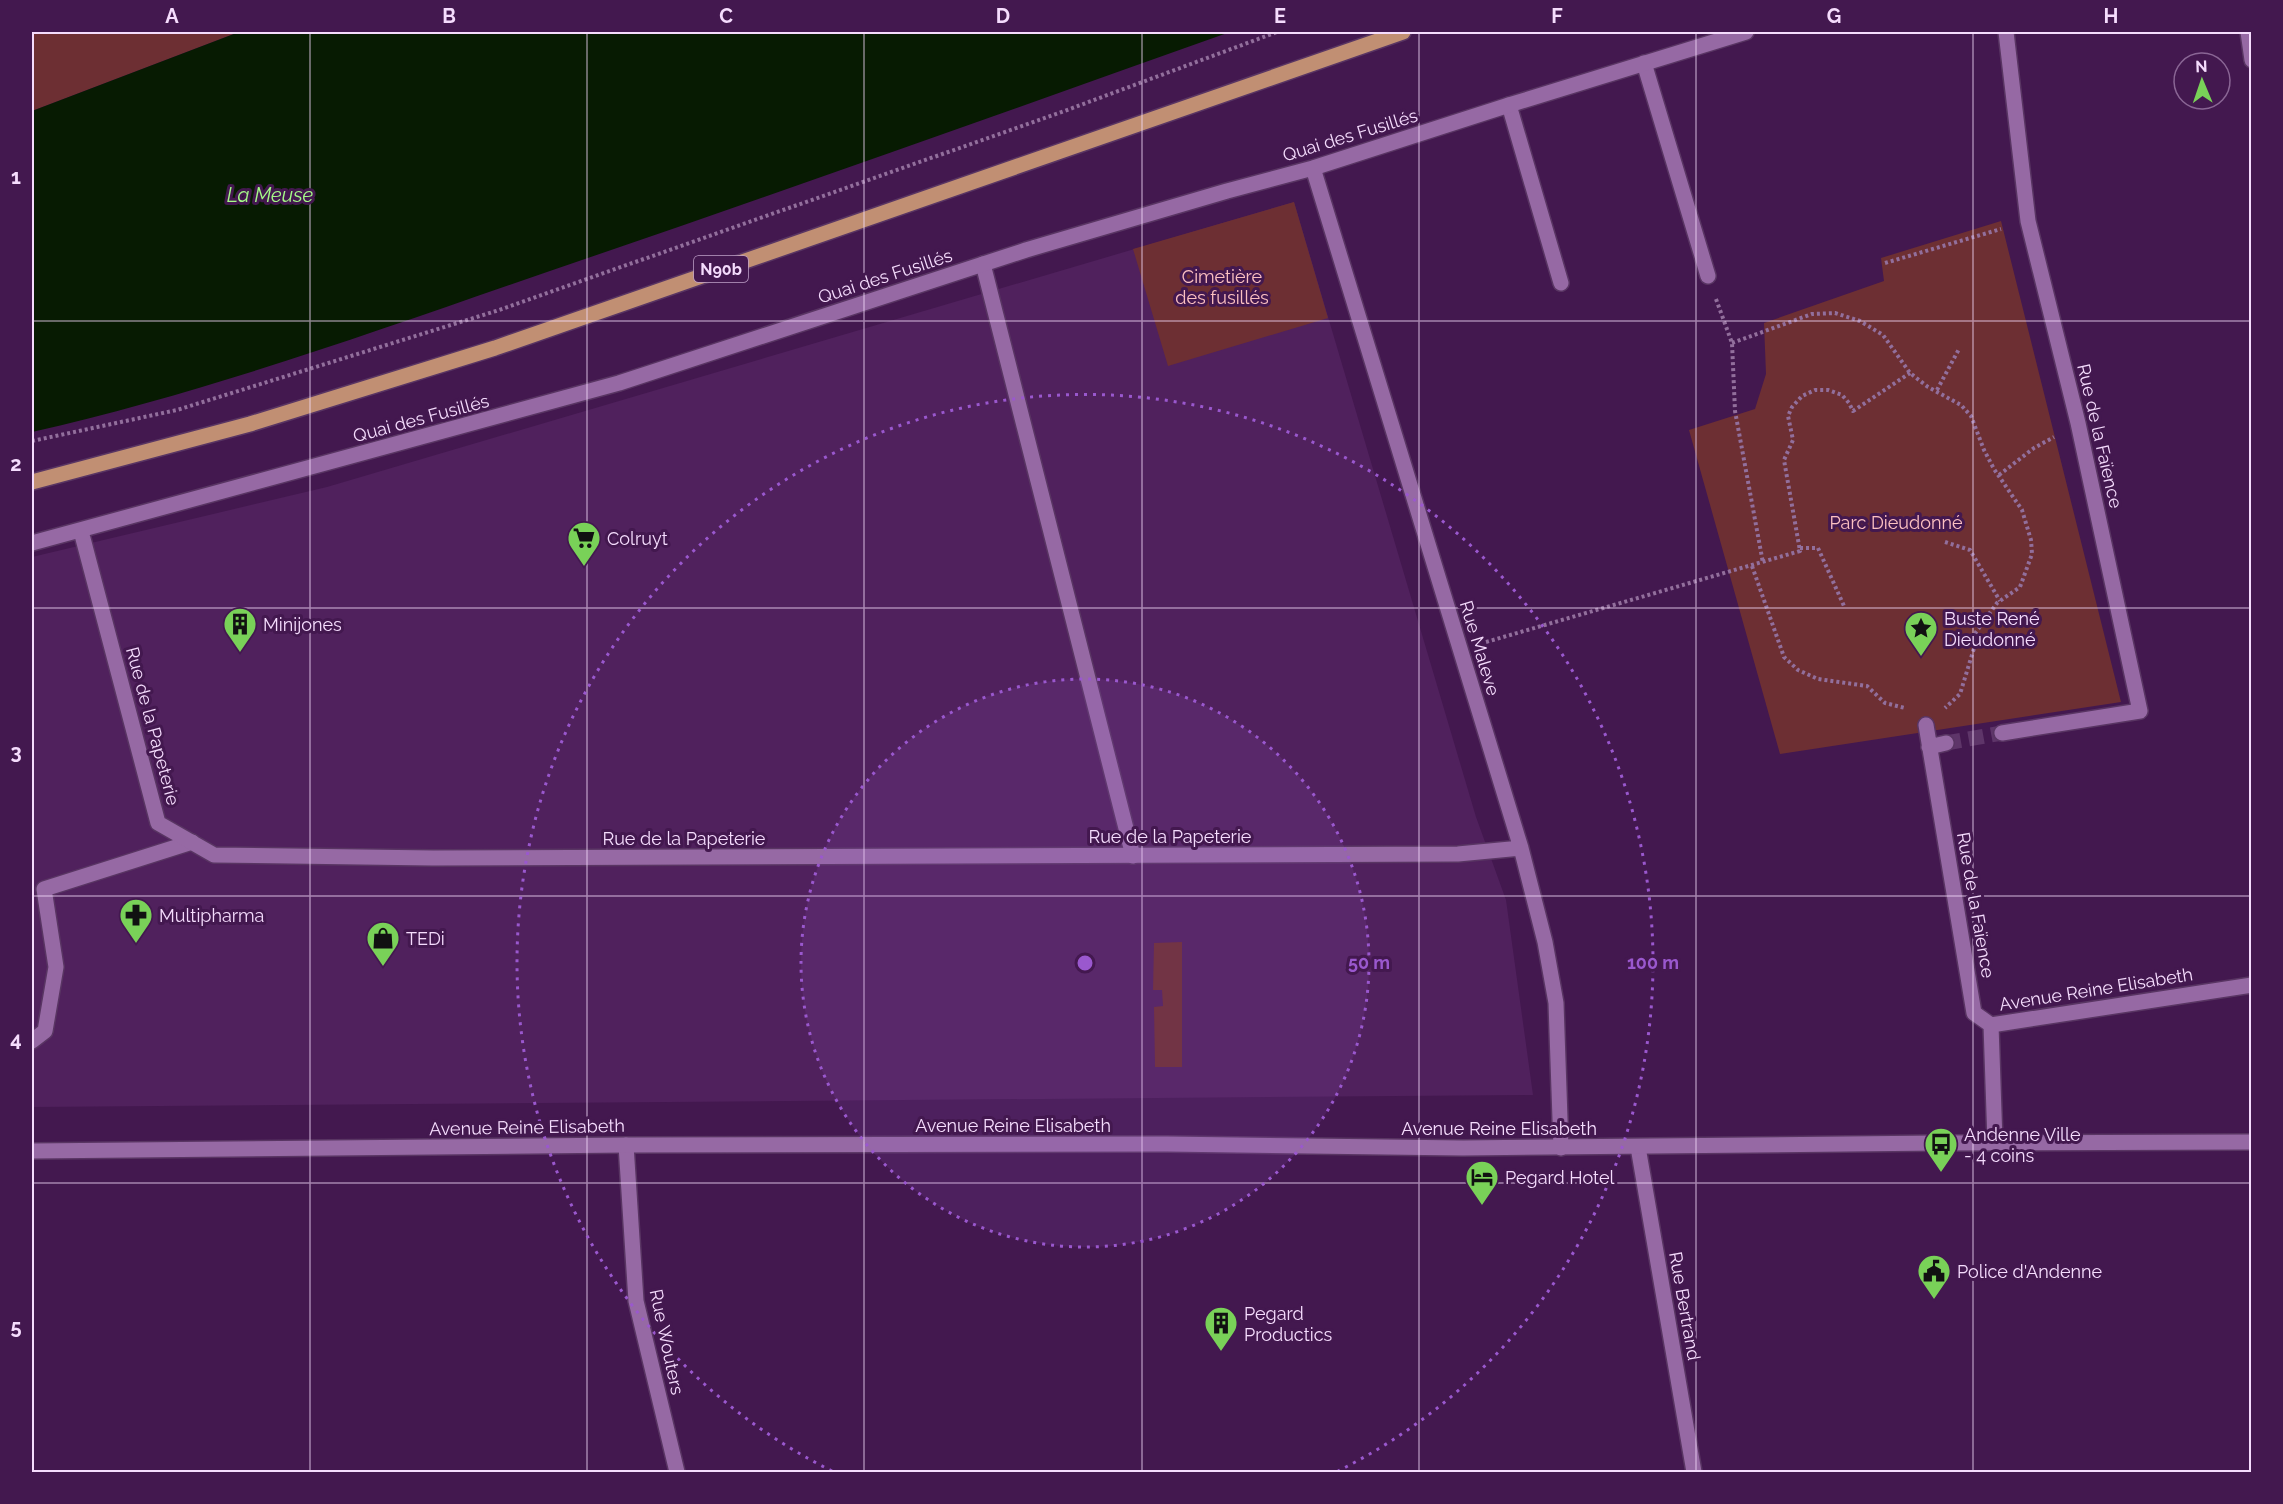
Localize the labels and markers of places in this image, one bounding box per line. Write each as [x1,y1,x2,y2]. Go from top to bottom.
supermarket icon: Colruyt [566,520,602,567]
place label: Colruyt [607,528,668,549]
building icon: Minijones [222,606,258,653]
place label: Buste René Dieudonné [1944,608,2040,650]
place icon: Buste René Dieudonné [1903,610,1939,657]
place label: Minijones [263,614,342,635]
pharmacy icon: Multipharma [118,897,154,944]
place label: Multipharma [159,905,264,926]
shop icon: TEDi [365,920,401,967]
place label: TEDi [406,928,445,949]
centre of rings [1075,953,1095,973]
place label: Andenne Ville - 4 coins [1964,1124,2081,1166]
bus stop icon: Andenne Ville - 4 coins [1923,1126,1959,1173]
hotel icon: Pegard Hotel [1464,1159,1500,1206]
place label: Pegard Hotel [1505,1167,1615,1188]
public building icon: Police d'Andenne [1916,1253,1952,1300]
place label: Police d'Andenne [1957,1261,2102,1282]
place label: Pegard Productics [1244,1303,1333,1345]
building icon: Pegard Productics [1203,1305,1239,1352]

